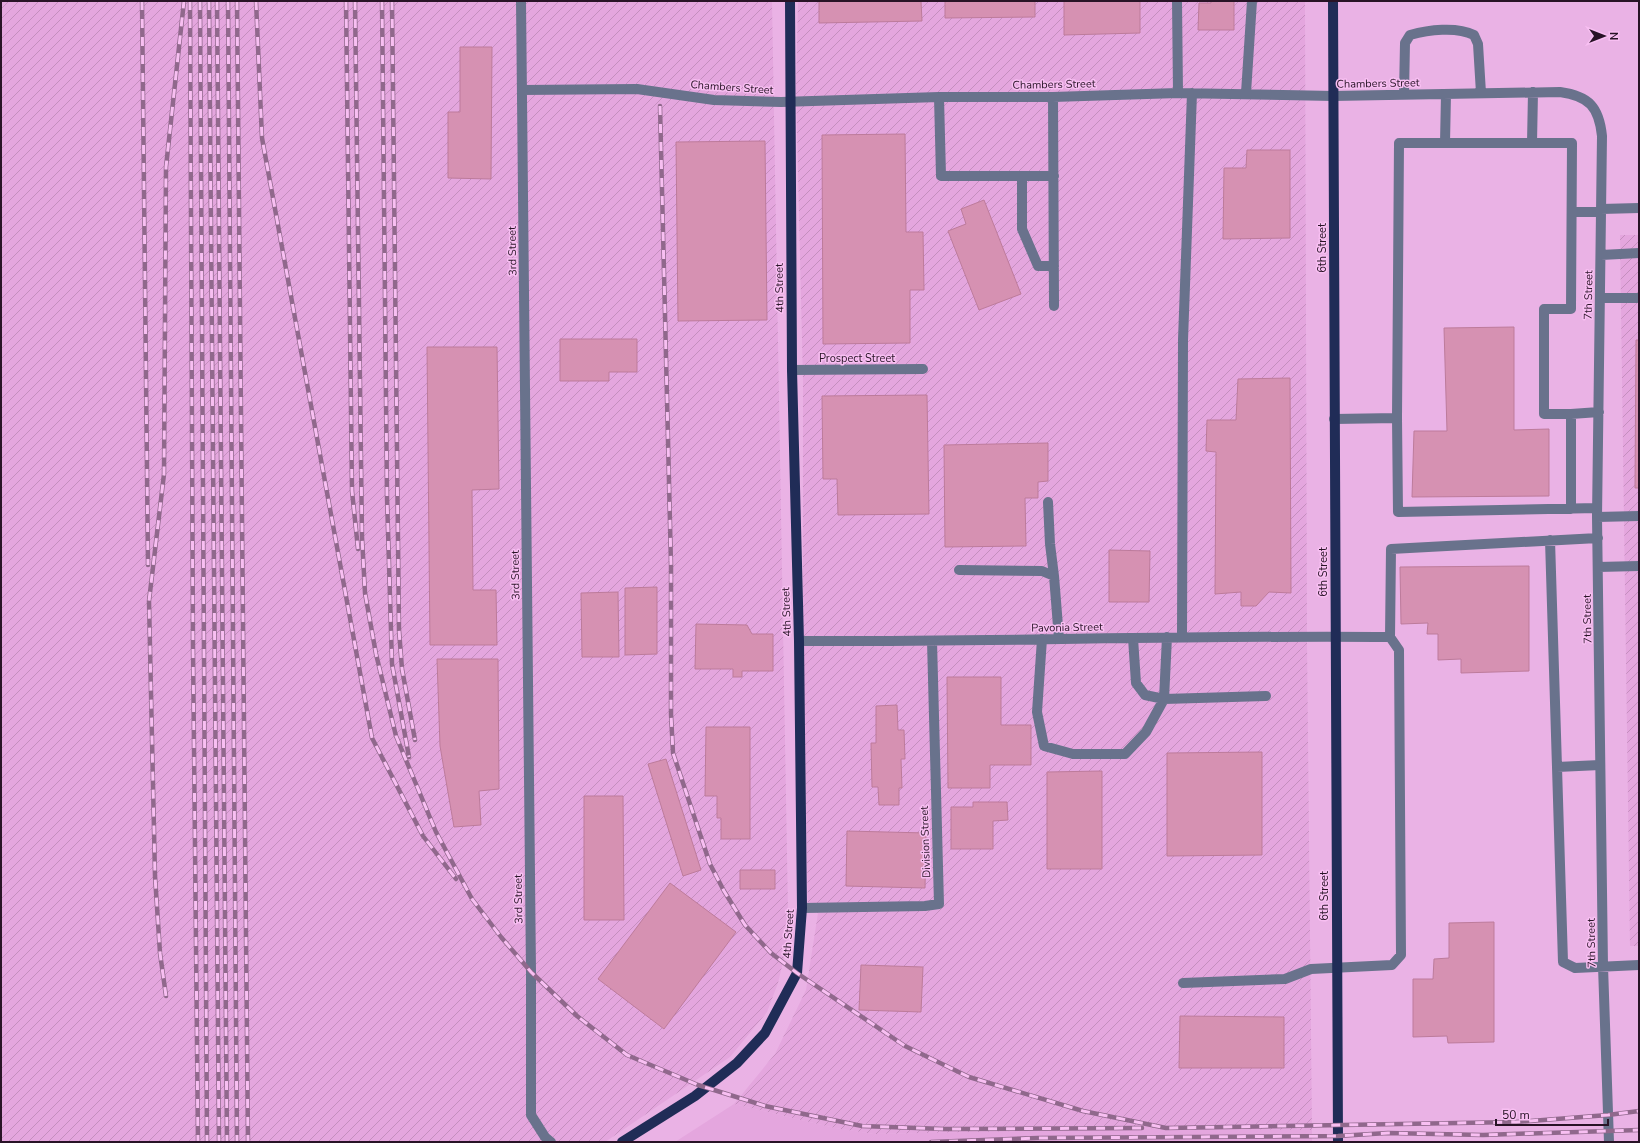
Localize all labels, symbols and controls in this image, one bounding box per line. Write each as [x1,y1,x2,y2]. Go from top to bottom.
north arrow [1584,16,1624,56]
text: N [1606,32,1621,40]
street label: Chambers Street [1336,75,1420,92]
street label: Chambers Street [1012,76,1096,93]
street label: Chambers Street [690,77,774,98]
street label: 6th Street [1315,223,1330,273]
street label: 3rd Street [505,226,520,276]
street label: 4th Street [772,263,787,313]
street label: 7th Street [1581,270,1596,320]
street label: Prospect Street [819,351,895,366]
street label: 6th Street [1316,547,1331,597]
street label: 3rd Street [508,550,523,600]
street label: 4th Street [778,587,795,637]
street label: 7th Street [1580,594,1595,644]
street label: Pavonia Street [1031,619,1103,636]
street label: Division Street [917,806,934,878]
street label: 6th Street [1317,871,1332,921]
street label: 3rd Street [511,874,526,924]
street label: 4th Street [779,909,798,959]
street label: 7th Street [1584,918,1599,968]
scale bar [1496,1101,1608,1127]
text: 50 m [1502,1107,1530,1123]

